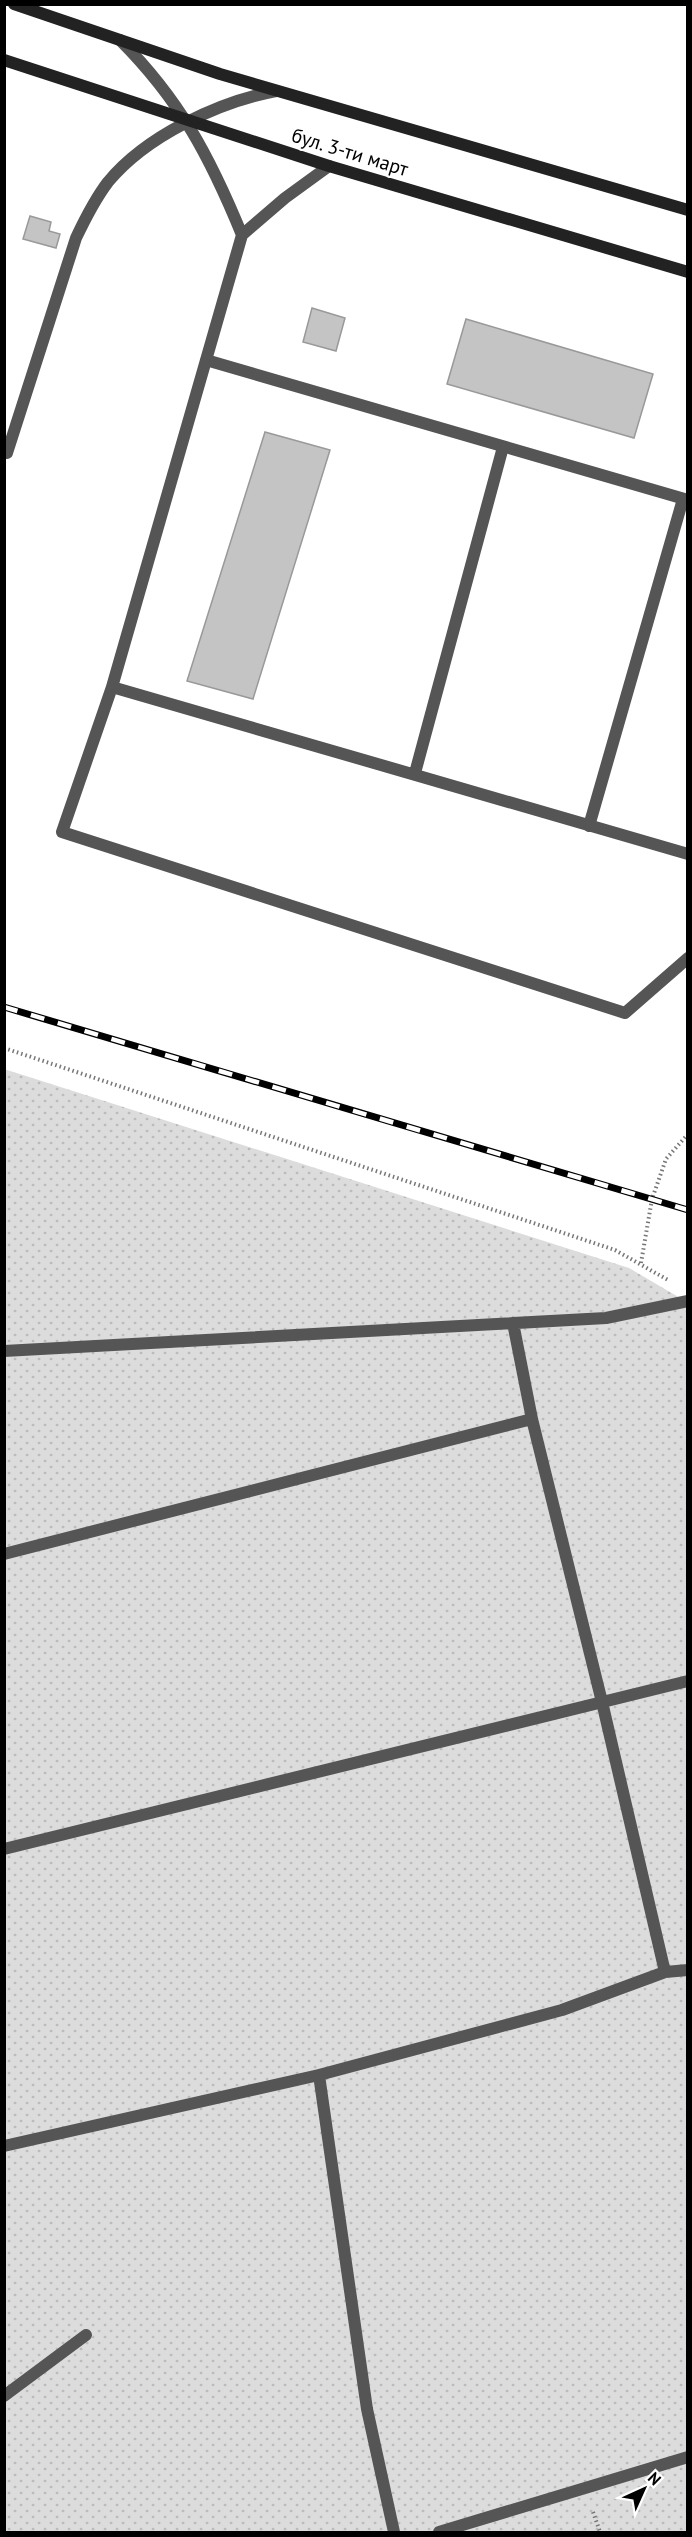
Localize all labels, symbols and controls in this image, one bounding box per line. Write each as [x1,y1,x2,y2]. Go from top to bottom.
street label: бул. 3-ти март [288,122,412,182]
north arrow [614,2459,674,2519]
text: N [644,2468,665,2489]

